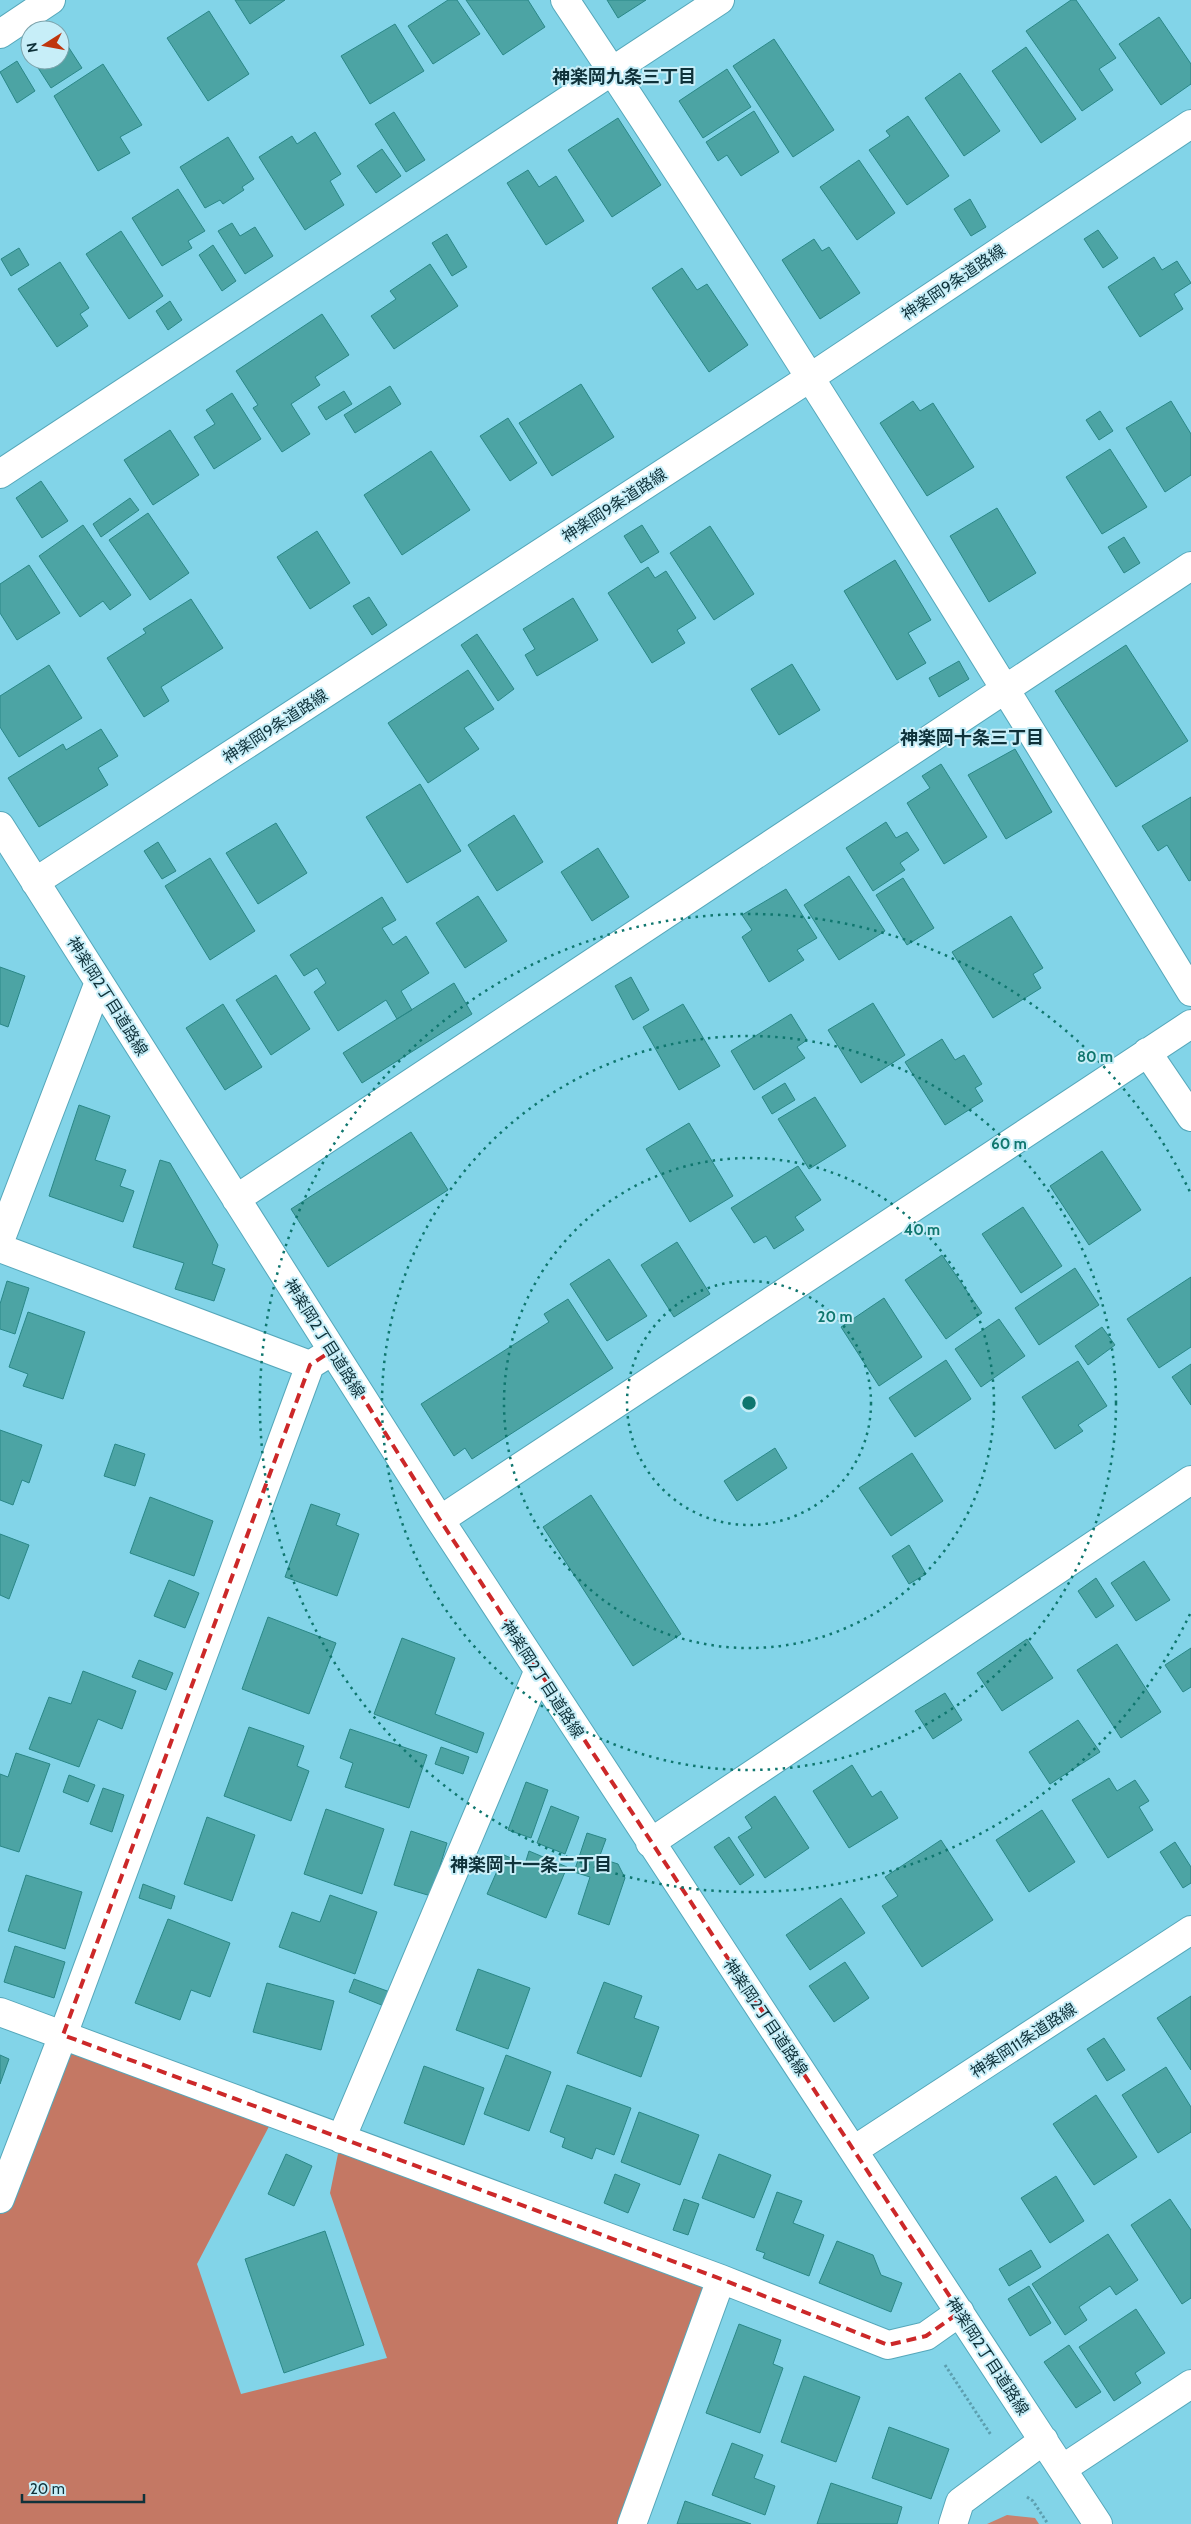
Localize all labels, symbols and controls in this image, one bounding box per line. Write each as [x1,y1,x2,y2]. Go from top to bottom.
north arrow [20,20,70,70]
text: N [22,41,42,54]
district label: 神楽岡九条三丁目 [552,66,696,88]
street label: 神楽岡9条道路線 [898,241,1009,324]
street label: 神楽岡9条道路線 [558,464,670,546]
street label: 神楽岡9条道路線 [219,685,331,767]
district label: 神楽岡十条三丁目 [900,727,1044,749]
street label: 神楽岡2丁目道路線 [63,933,152,1059]
text: 80 m [1077,1048,1113,1066]
text: 60 m [991,1135,1027,1153]
text: 40 m [904,1221,940,1239]
street label: 神楽岡2丁目道路線 [280,1275,369,1401]
text: 20 m [818,1308,852,1326]
centre of rings [740,1394,758,1412]
street label: 神楽岡2丁目道路線 [497,1617,588,1742]
district label: 神楽岡十一条二丁目 [450,1854,612,1876]
street label: 神楽岡2丁目道路線 [720,1955,812,2079]
street label: 神楽岡11条道路線 [967,1999,1080,2082]
street label: 神楽岡2丁目道路線 [942,2294,1033,2419]
scale bar [22,2472,145,2504]
text: 20 m [30,2480,65,2498]

